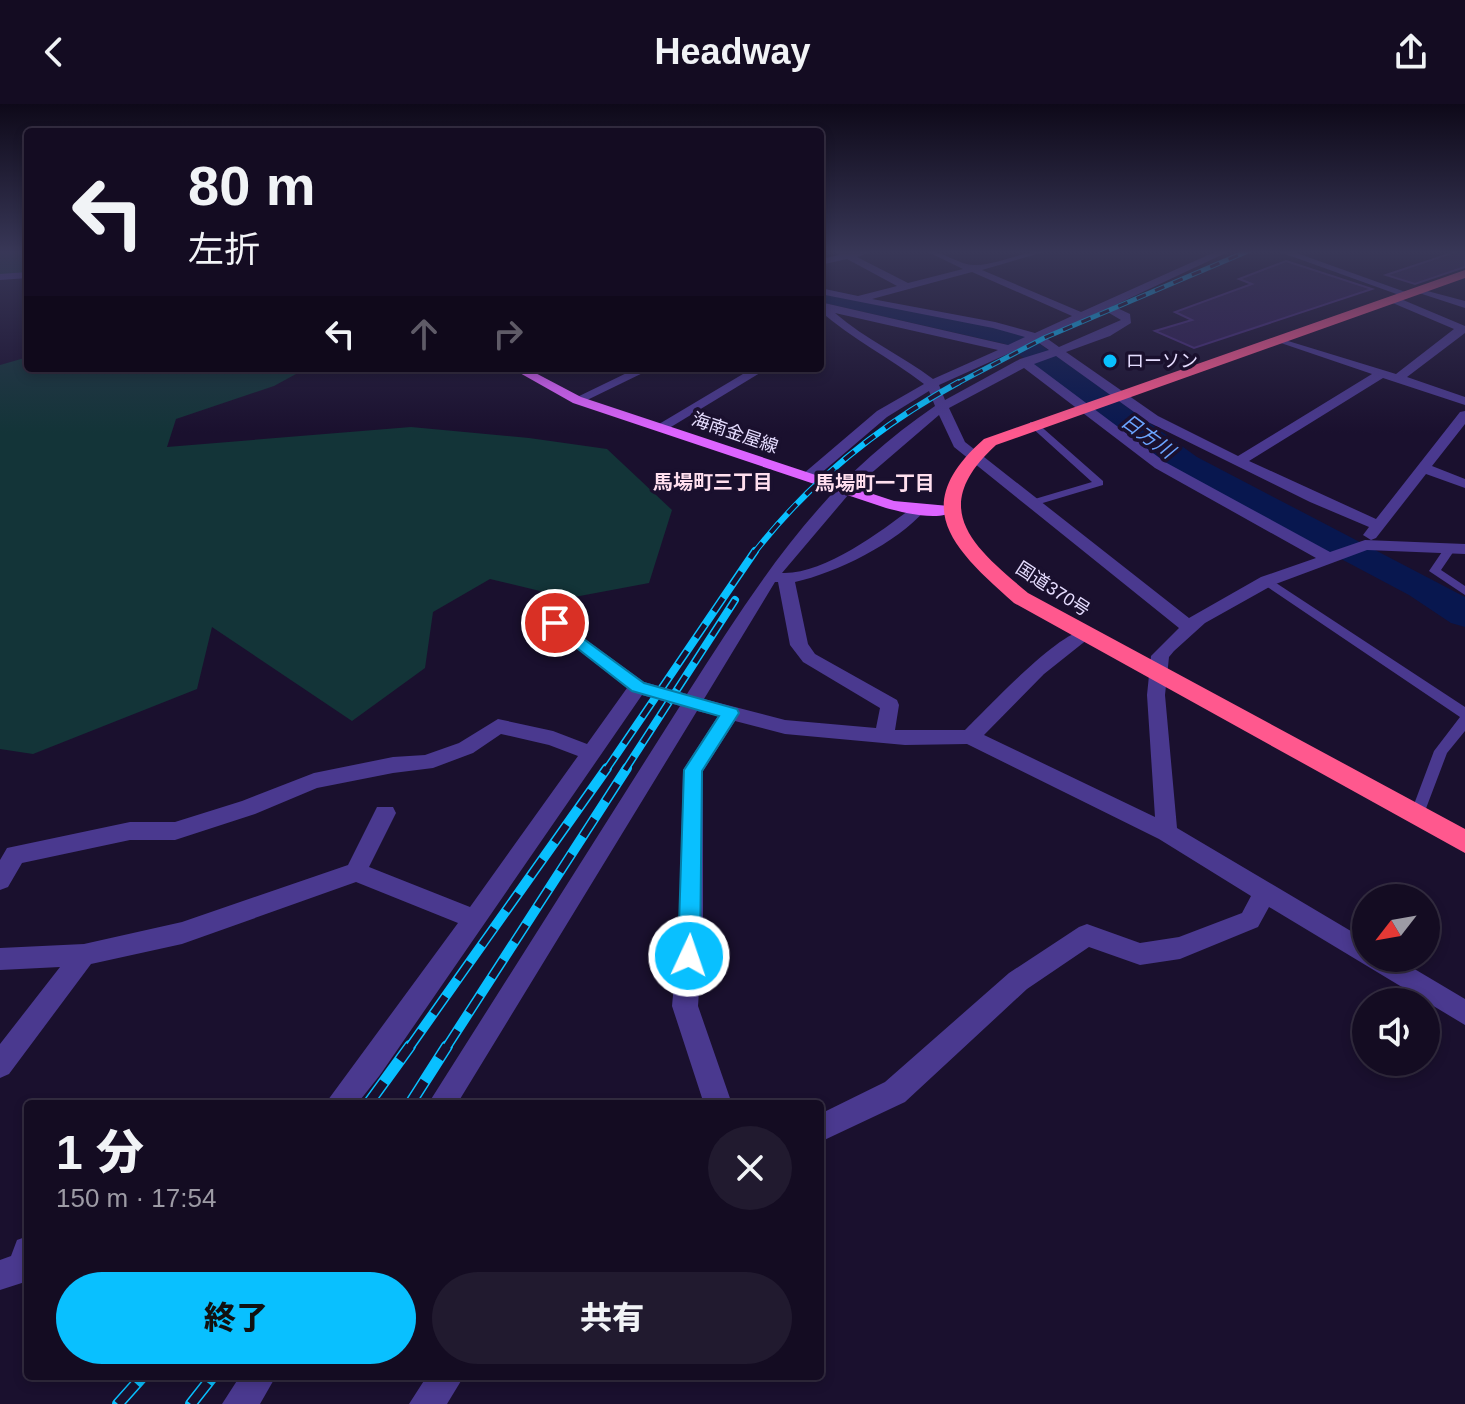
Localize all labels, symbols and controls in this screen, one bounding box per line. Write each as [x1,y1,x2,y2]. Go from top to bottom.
icon: back [32,30,76,74]
icon: share [1389,30,1433,74]
text: Headway [654,31,811,72]
text: 80 m [188,154,316,217]
icon: left [56,160,160,264]
text: 左折 [188,229,260,270]
icon: left [318,312,362,356]
icon: ahead [402,312,446,356]
icon: right [486,312,530,356]
place label: ローソン [1126,351,1198,371]
marker: ローソン [1101,352,1119,370]
street label: 海南金屋線 [689,409,781,457]
water label: 日方川 [1117,409,1180,464]
district label: 馬場町三丁目 [653,471,773,493]
district label: 馬場町一丁目 [815,472,935,494]
street label: 国道370号 [1012,558,1094,620]
pin [521,589,589,657]
icon: arrive [533,601,577,645]
north arrow [1352,884,1440,972]
map controls [1352,884,1440,1076]
position arrow [647,914,731,998]
button: sound [1352,988,1440,1076]
text: 1 分 [56,1126,144,1179]
button: close [708,1126,792,1210]
text: 150 m · 17:54 [56,1183,216,1213]
button: 終了 [56,1272,416,1364]
button: 共有 [432,1272,792,1364]

